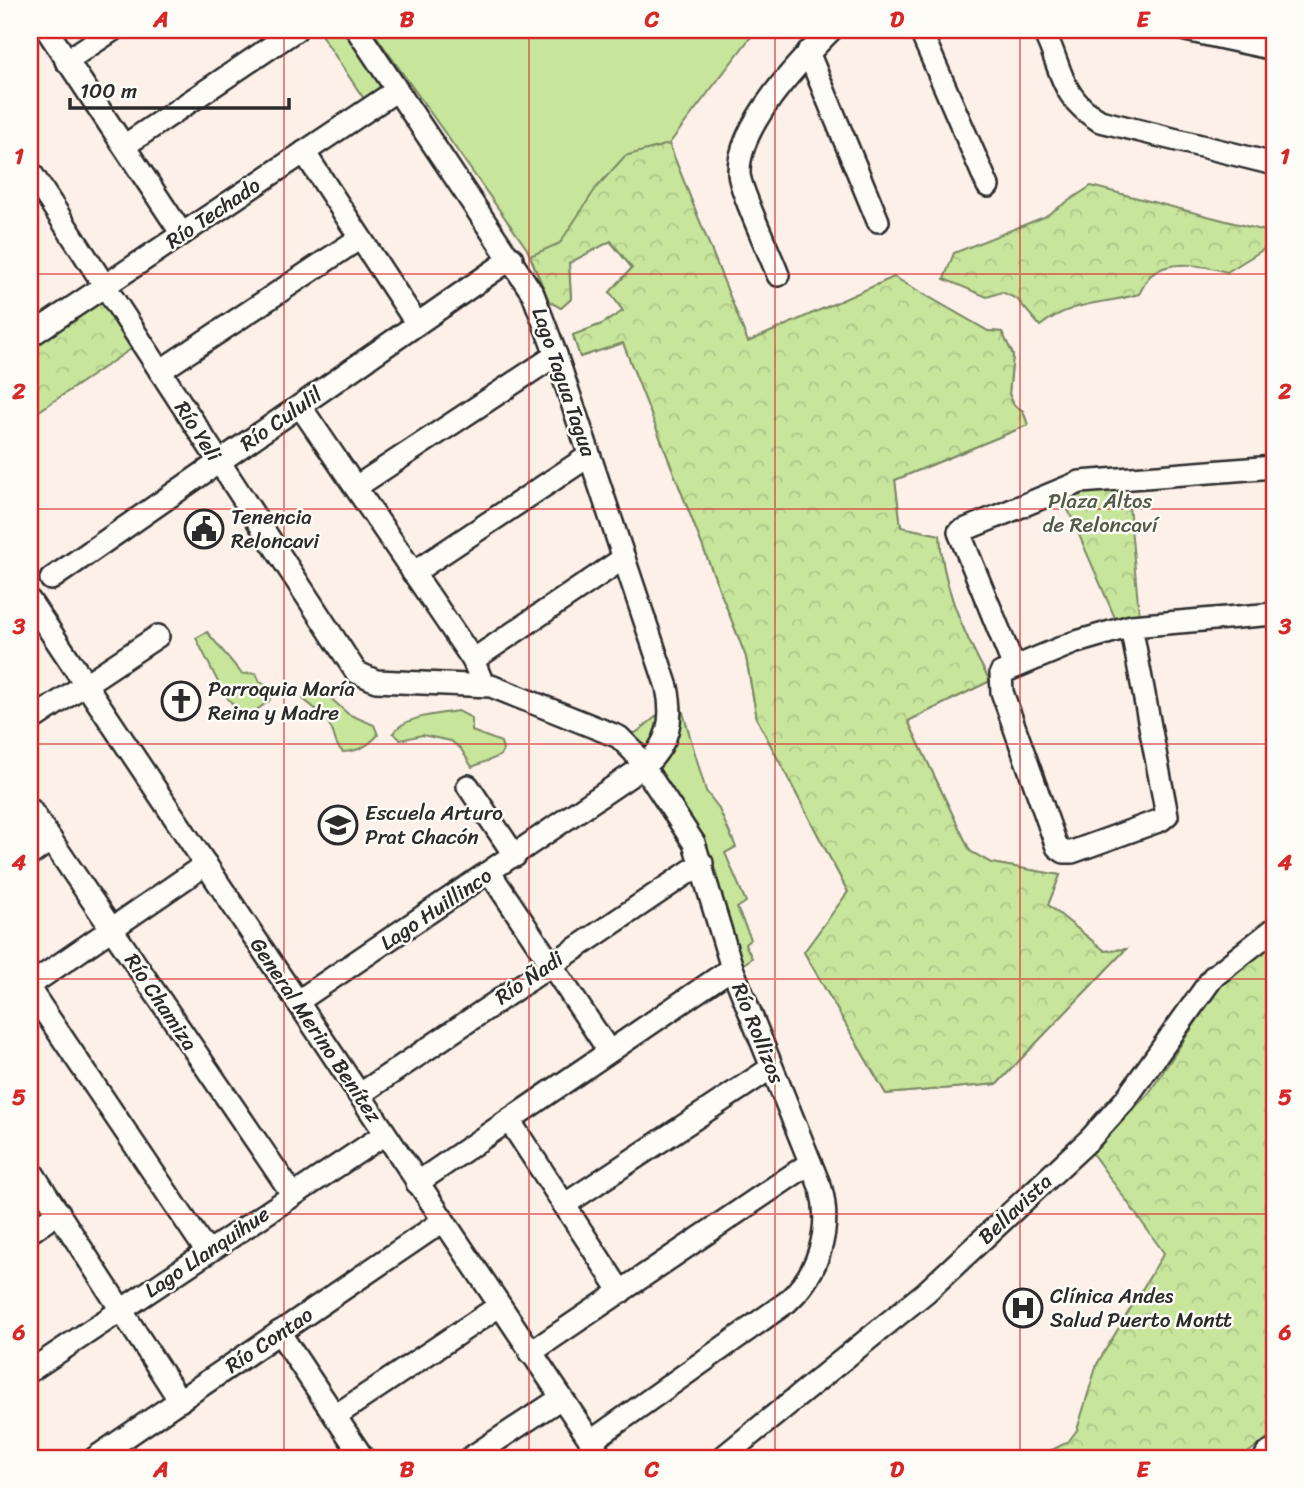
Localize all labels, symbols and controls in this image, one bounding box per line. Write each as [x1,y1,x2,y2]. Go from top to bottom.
text: A [152,0,169,40]
text: B [400,0,415,40]
text: C [644,0,660,40]
text: D [890,0,905,40]
text: E [1137,0,1152,40]
scale bar [70,66,289,110]
text: 100 m [80,72,137,110]
text: 1 [14,136,24,177]
text: 1 [1280,136,1290,177]
street label: Río Techado [157,167,269,259]
street label: Lago Tagua Tagua [521,302,608,462]
text: 2 [11,371,26,412]
text: 2 [1277,371,1292,412]
street label: Río Cululil [232,376,331,462]
street label: Río Yeli [164,393,233,470]
park label: Plaza Altos de Reloncaví [1042,482,1160,544]
place label: Tenencia Reloncavi [231,498,320,560]
public building icon: Tenencia Reloncavi [183,508,225,550]
text: 3 [12,606,26,647]
text: 3 [1278,606,1292,647]
place label: Parroquia María Reina y Madre [208,670,356,732]
church icon: Parroquia María Reina y Madre [160,680,202,722]
place label: Escuela Arturo Prat Chacón [365,794,503,856]
school or university icon: Escuela Arturo Prat Chacón [317,804,359,846]
text: 4 [11,842,27,883]
text: 4 [1277,842,1293,883]
street label: Lago Huillinco [372,857,500,961]
street label: General Merino Benítez [239,929,393,1132]
street label: Río Ñadi [487,940,572,1015]
street label: Río Chamiza [114,945,208,1059]
street label: Río Rollizos [721,977,796,1090]
text: 5 [12,1077,26,1118]
text: 5 [1278,1077,1292,1118]
street label: Bellavista [969,1164,1062,1254]
street label: Lago Llanquihue [136,1196,278,1308]
place label: Clínica Andes Salud Puerto Montt [1050,1277,1232,1339]
hospital icon: Clínica Andes Salud Puerto Montt [1002,1287,1044,1329]
street label: Río Contao [217,1296,321,1384]
text: 6 [11,1312,26,1353]
text: 6 [1277,1312,1292,1353]
text: A [152,1449,169,1488]
text: B [400,1449,415,1488]
text: C [644,1449,660,1488]
text: D [890,1449,905,1488]
text: E [1137,1449,1152,1488]

